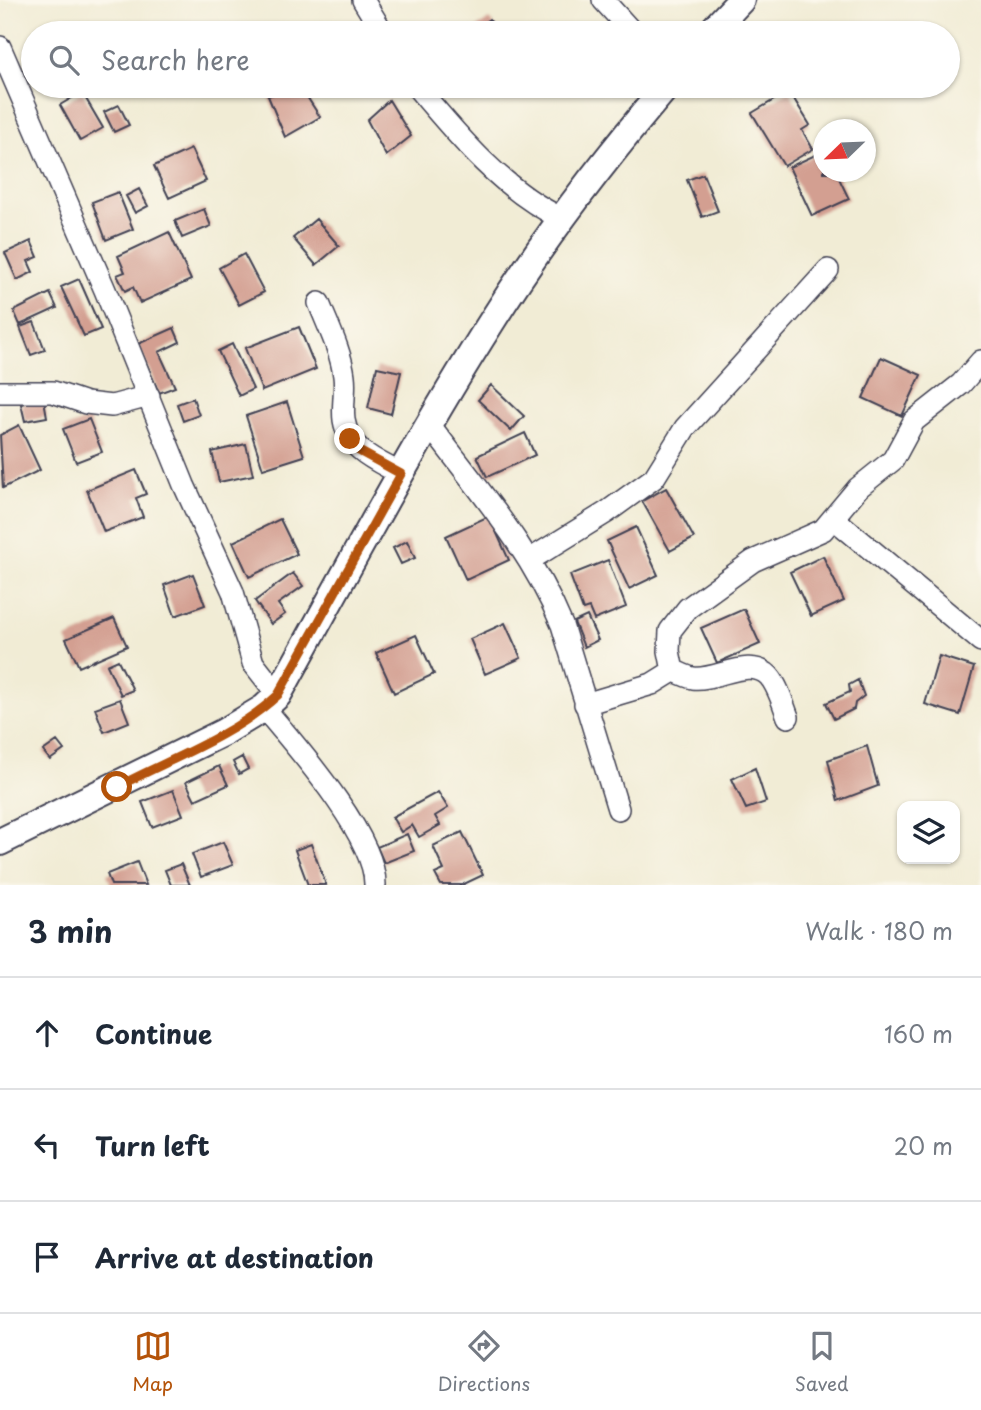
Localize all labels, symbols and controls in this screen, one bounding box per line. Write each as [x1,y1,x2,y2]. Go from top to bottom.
search box [21,21,960,98]
text: Search here [101,40,250,79]
icon: search [45,41,83,79]
north arrow [813,119,876,182]
route end [334,423,365,454]
route start [101,771,132,802]
map controls [897,801,960,864]
button: layers [897,801,960,864]
text: 3 min [28,908,113,953]
text: Walk · 180 m [805,913,953,948]
icon: ahead [28,1014,66,1052]
text: Continue [95,1014,212,1053]
text: 160 m [884,1016,953,1051]
icon: left [28,1126,66,1164]
text: Turn left [95,1126,210,1165]
text: 20 m [894,1128,953,1163]
icon: arrive [28,1238,66,1276]
text: Arrive at destination [95,1238,374,1277]
tab: Map [132,1327,173,1397]
tab: Directions [438,1327,530,1397]
tab: Saved [795,1327,849,1397]

